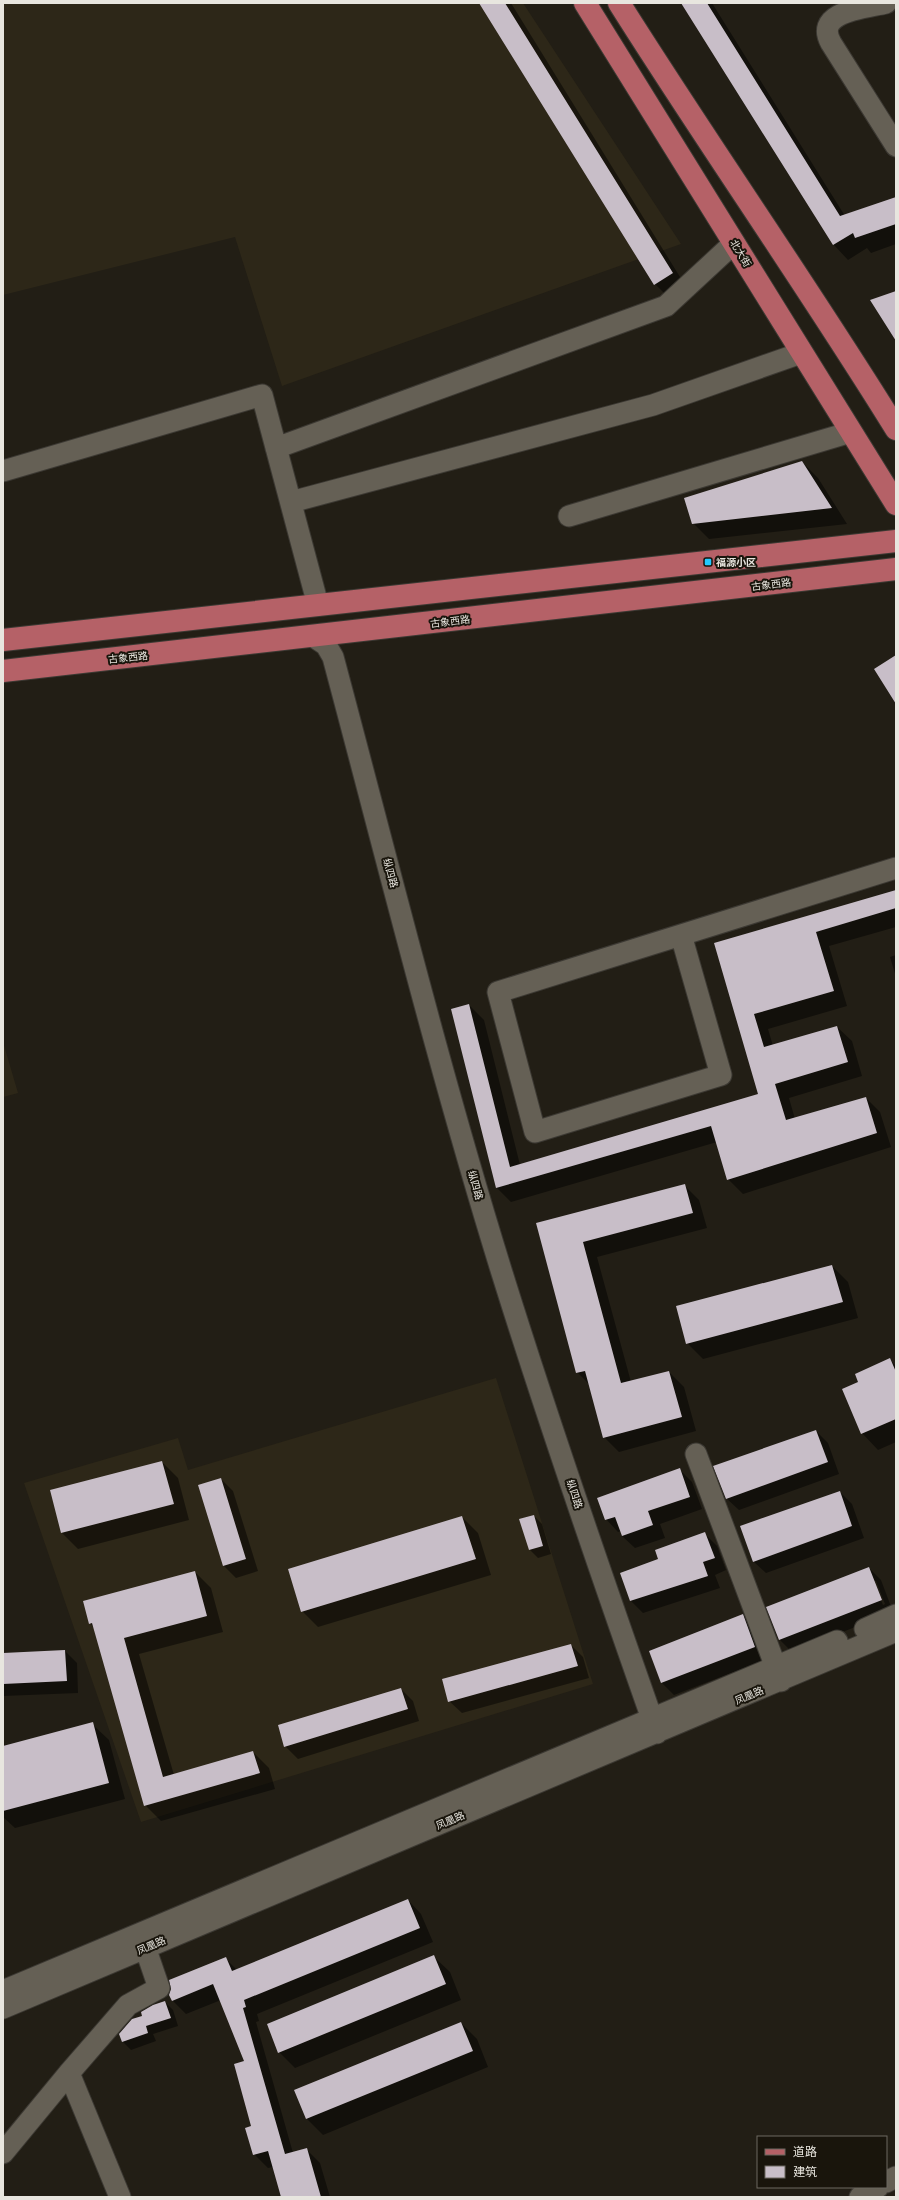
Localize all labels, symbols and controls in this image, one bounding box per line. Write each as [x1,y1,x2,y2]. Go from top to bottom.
street label: 北大街 [726,237,754,270]
place label: 福源小区 [716,556,756,570]
marker: 福源小区 [703,557,713,567]
street label: 古象西路 [750,576,792,594]
street label: 古象西路 [429,613,471,631]
street label: 古象西路 [107,649,149,667]
street label: 纵四路 [379,857,401,890]
street label: 纵四路 [464,1169,486,1202]
street label: 纵四路 [563,1478,585,1511]
street label: 凤凰路 [733,1684,766,1708]
street label: 凤凰路 [434,1809,467,1833]
street label: 凤凰路 [135,1934,168,1958]
legend [757,2136,887,2188]
text: 道路 [793,2144,817,2161]
text: 建筑 [793,2164,817,2181]

